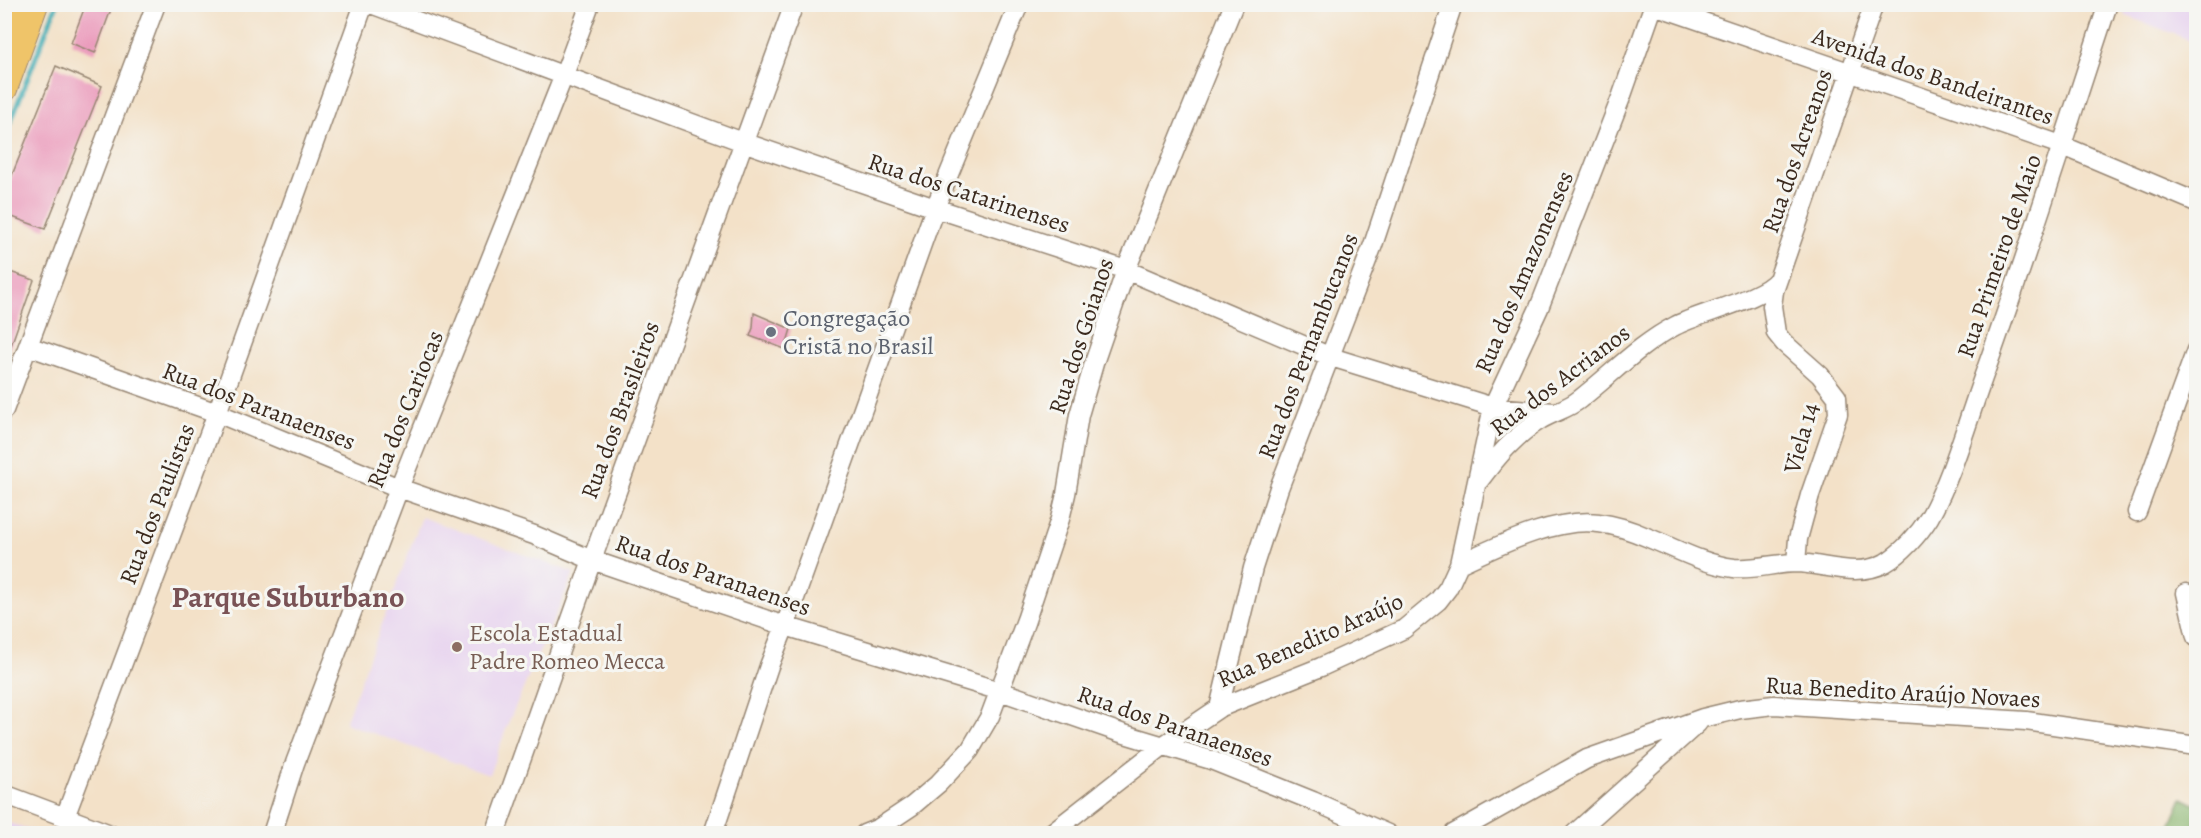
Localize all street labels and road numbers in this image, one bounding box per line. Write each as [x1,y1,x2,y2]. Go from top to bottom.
street label: Avenida dos Bandeirantes [1807,19,2058,132]
street label: Rua dos Acreanos [1754,65,1840,237]
street label: Rua dos Catarinenses [864,145,1074,241]
street label: Rua Primeiro de Maio [1949,150,2049,362]
street label: Rua dos Amazonenses [1467,166,1581,378]
street label: Rua dos Pernambucanos [1250,228,1366,464]
street label: Rua dos Goianos [1041,254,1121,418]
street label: Rua dos Brasileiros [573,317,667,503]
street label: Rua dos Acrianos [1483,317,1637,443]
street label: Rua dos Cariocas [359,326,451,492]
street label: Rua dos Paranaenses [158,354,360,458]
street label: Viela 14 [1775,399,1826,478]
street label: Rua dos Paulistas [112,419,202,589]
street label: Rua dos Paranaenses [611,527,815,623]
street label: Rua Benedito Araújo [1212,585,1408,695]
street label: Rua Benedito Araújo Novaes [1765,669,2041,715]
street label: Rua dos Paranaenses [1073,678,1277,774]

